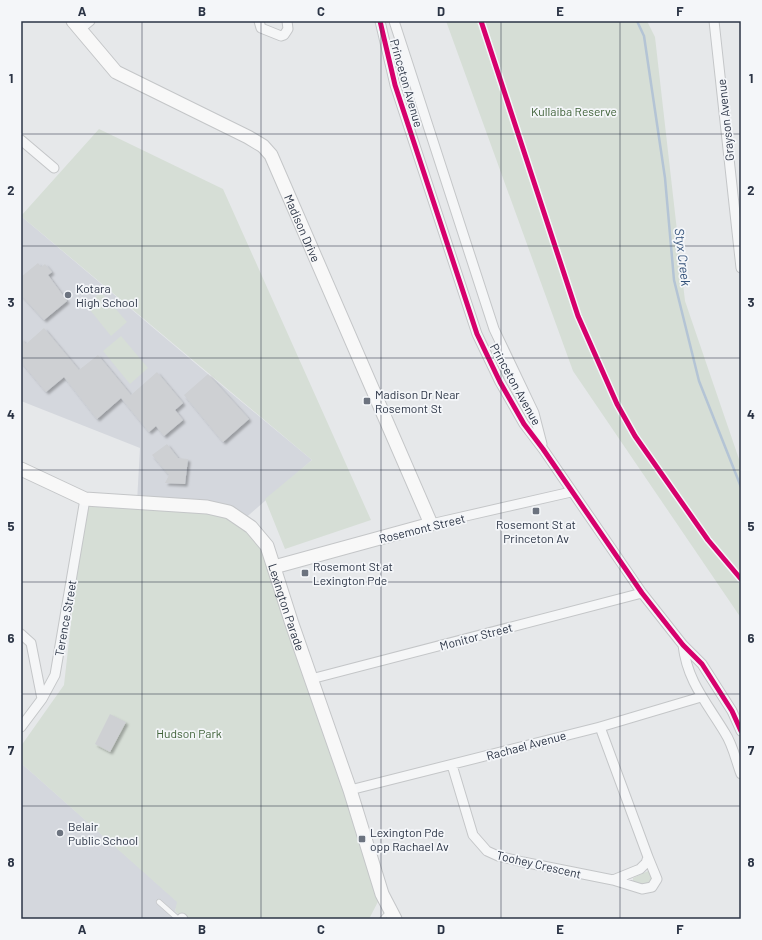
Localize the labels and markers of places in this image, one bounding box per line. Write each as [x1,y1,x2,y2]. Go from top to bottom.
place label: Kotara High School [76,281,138,309]
marker: Kotara High School [63,290,73,300]
place label: Madison Dr Near Rosemont St [375,387,460,415]
marker: Madison Dr Near Rosemont St [362,396,372,406]
marker: Rosemont St at Princeton Av [531,506,541,516]
place label: Rosemont St at Princeton Av [496,517,576,545]
place label: Rosemont St at Lexington Pde [313,559,393,587]
marker: Rosemont St at Lexington Pde [300,568,310,578]
place label: Belair Public School [68,819,138,847]
place label: Lexington Pde opp Rachael Av [370,825,449,853]
marker: Belair Public School [55,828,65,838]
marker: Lexington Pde opp Rachael Av [357,834,367,844]

